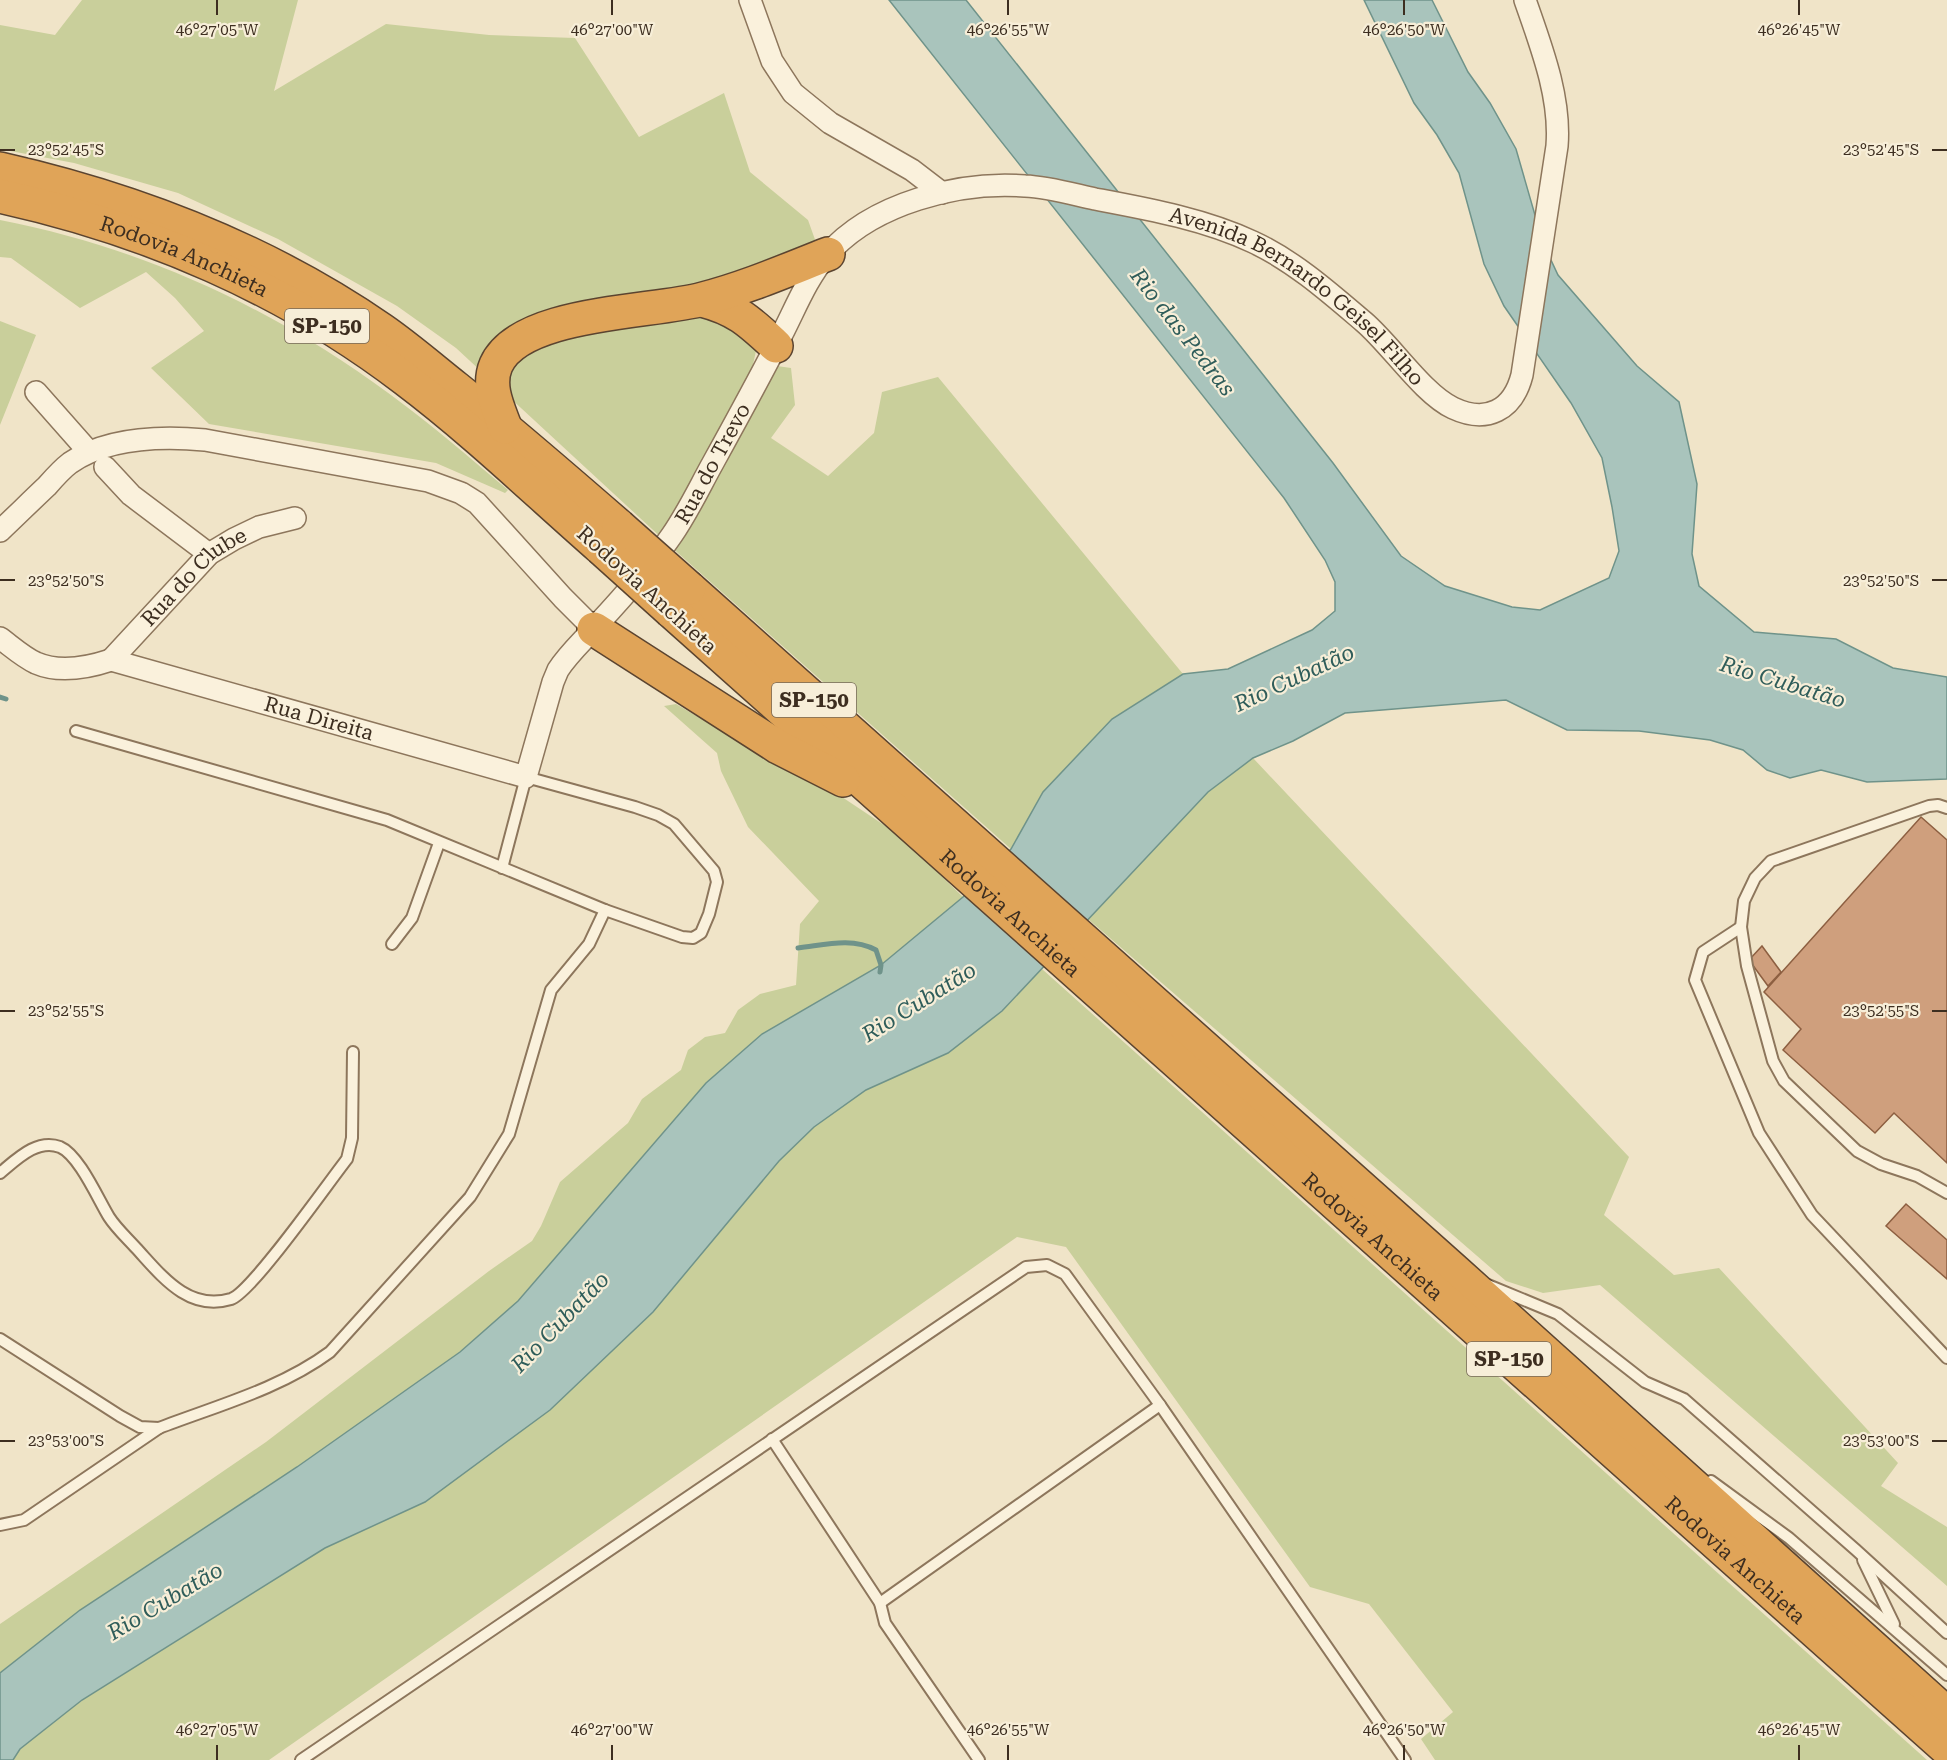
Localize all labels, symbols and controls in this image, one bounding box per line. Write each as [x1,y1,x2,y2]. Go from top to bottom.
text: 46°27'05"W [176,21,259,39]
text: 46°27'00"W [571,21,654,39]
text: 46°26'55"W [967,21,1050,39]
text: 46°26'50"W [1363,21,1446,39]
text: 46°26'45"W [1758,21,1841,39]
text: 23°52'45"S [28,141,104,159]
text: 23°52'45"S [1843,141,1919,159]
street label: Avenida Bernardo Geisel Filho [1167,203,1429,391]
street label: Rodovia Anchieta [97,211,273,302]
water label: Rio das Pedras [1125,263,1240,401]
road number: SP-150 [285,309,369,343]
street label: Rua do Trevo [670,399,755,528]
street label: Rodovia Anchieta [572,521,722,659]
street label: Rua do Clube [136,523,250,631]
text: 23°52'50"S [28,572,104,590]
text: 23°52'50"S [1843,572,1919,590]
water label: Rio Cubatão [1229,639,1358,717]
water label: Rio Cubatão [1716,651,1849,713]
road number: SP-150 [772,683,856,717]
street label: Rua Direita [261,692,377,746]
street label: Rodovia Anchieta [935,844,1085,982]
water label: Rio Cubatão [857,957,981,1047]
text: 23°52'55"S [28,1002,104,1020]
text: 23°52'55"S [1843,1002,1919,1020]
street label: Rodovia Anchieta [1298,1168,1448,1306]
water label: Rio Cubatão [505,1267,614,1378]
road number: SP-150 [1467,1342,1551,1376]
text: 23°53'00"S [28,1432,104,1450]
text: 23°53'00"S [1843,1432,1919,1450]
street label: Rodovia Anchieta [1660,1491,1811,1629]
water label: Rio Cubatão [102,1557,227,1646]
text: 46°27'05"W [176,1721,259,1739]
text: 46°27'00"W [571,1721,654,1739]
text: 46°26'55"W [967,1721,1050,1739]
text: 46°26'50"W [1363,1721,1446,1739]
text: 46°26'45"W [1758,1721,1841,1739]

